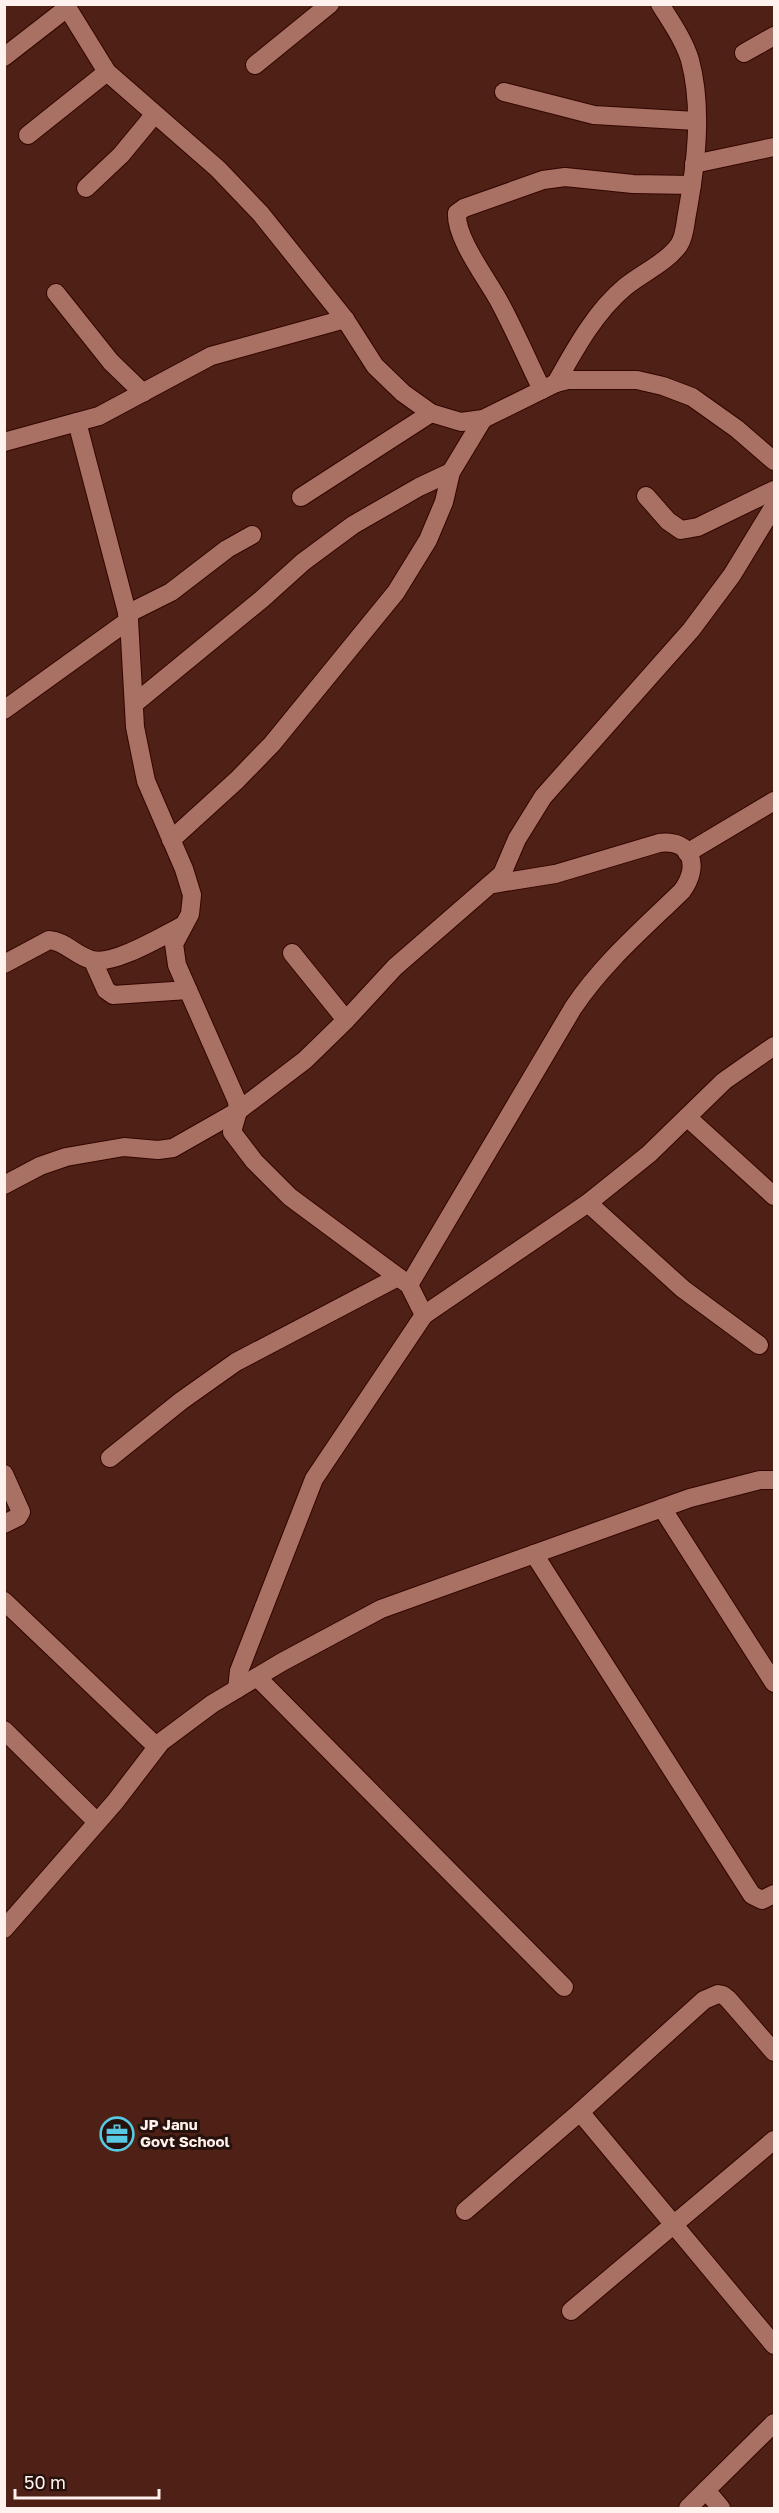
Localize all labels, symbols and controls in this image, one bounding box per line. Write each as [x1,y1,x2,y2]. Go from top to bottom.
place label: JP Janu Govt School [140,2115,230,2150]
office icon: JP Janu Govt School [99,2116,135,2152]
scale bar [15,2462,159,2500]
text: 50 m [24,2471,66,2493]

